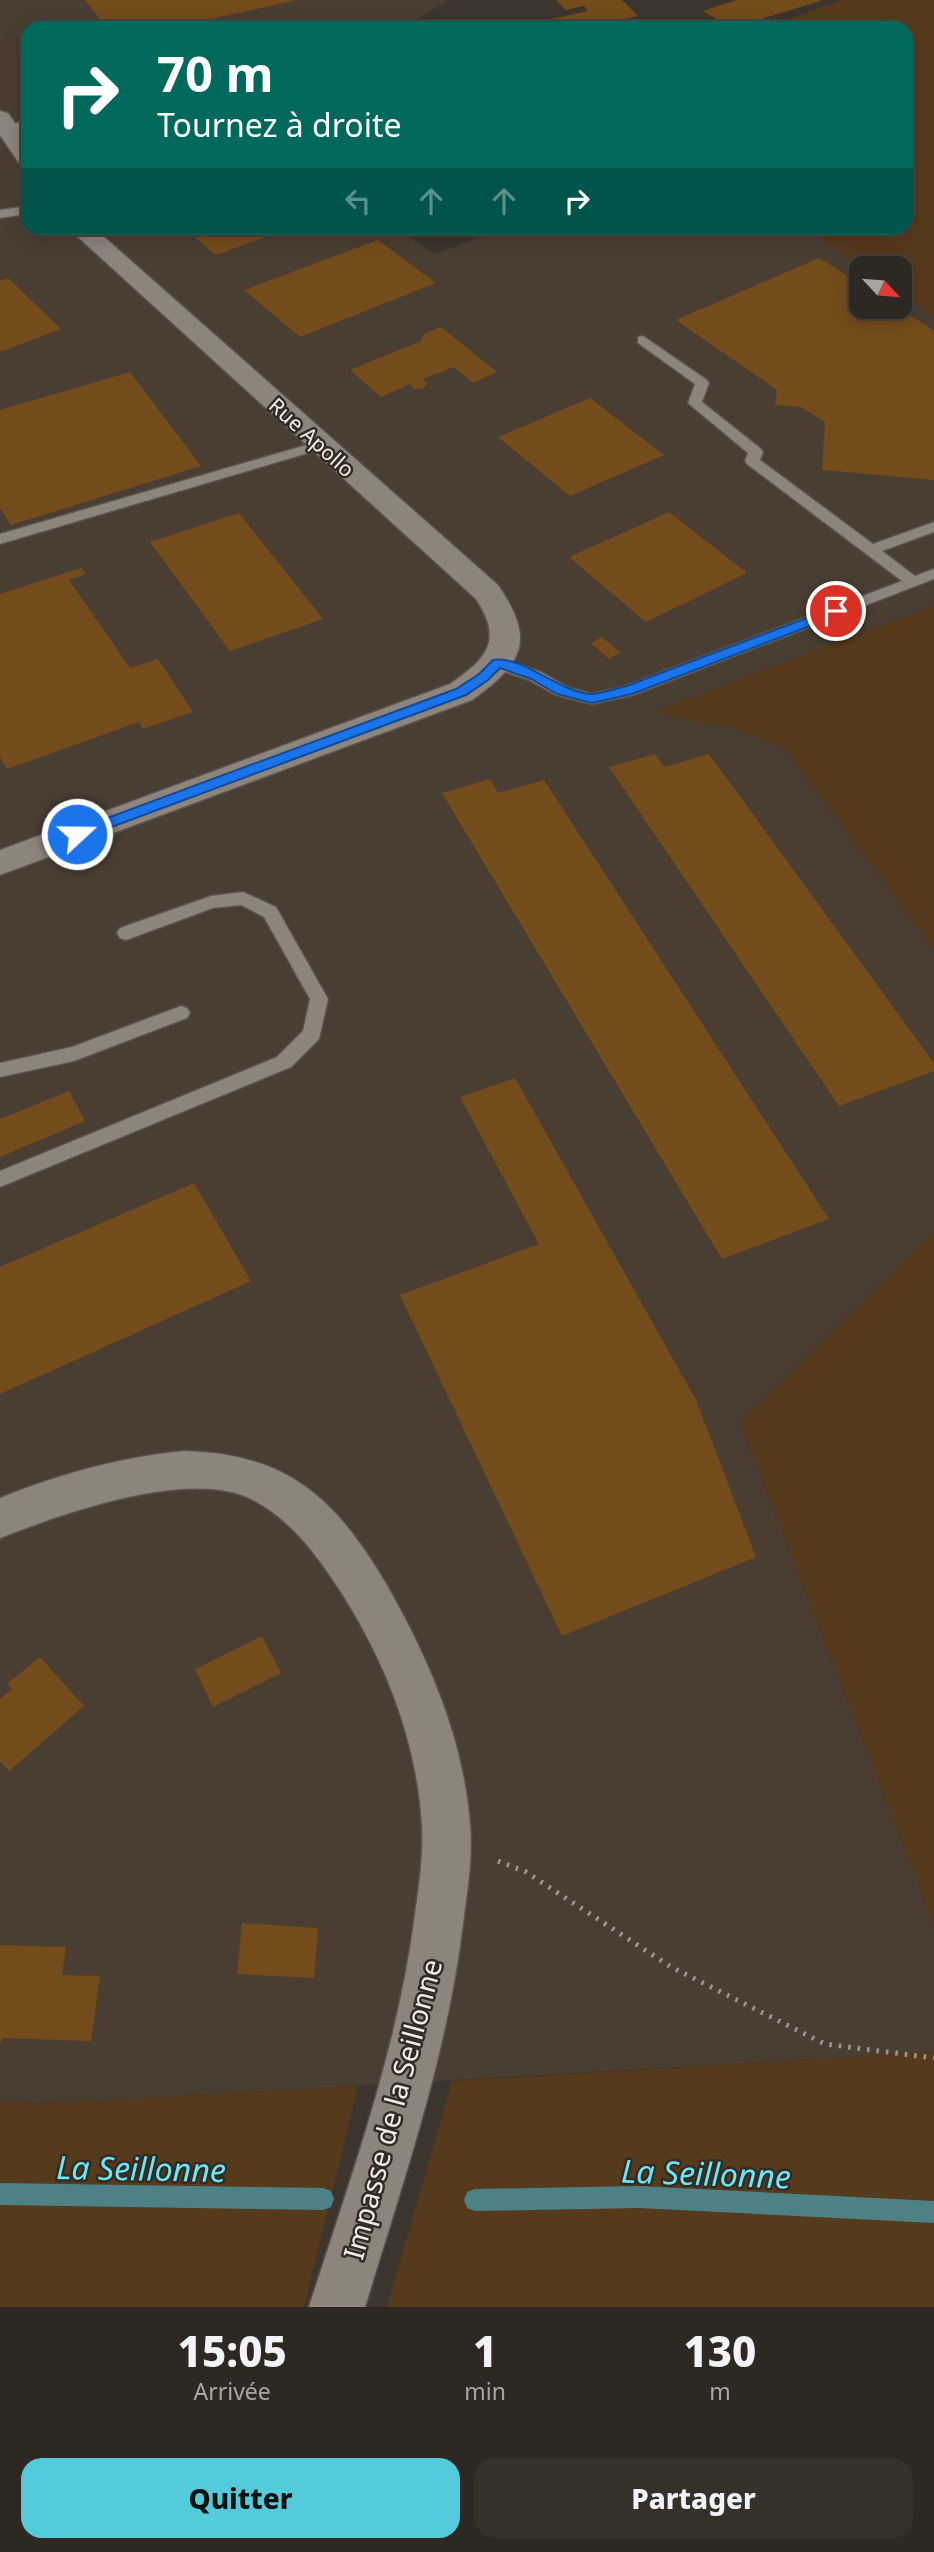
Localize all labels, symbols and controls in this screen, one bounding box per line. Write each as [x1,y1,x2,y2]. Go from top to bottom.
text: 70 m [157,40,274,106]
icon: right [42,49,133,140]
text: Tournez à droite [157,103,402,146]
icon: left [339,182,377,220]
icon: ahead [412,182,450,220]
icon: ahead [485,182,523,220]
icon: right [558,182,596,220]
north arrow [849,256,912,318]
map controls [849,256,912,319]
street label: Rue Apollo [263,391,361,483]
pin [806,581,866,641]
icon: arrive [817,592,855,630]
position arrow [40,797,114,871]
street label: Impasse de la Seillonne [334,1955,450,2263]
water label: La Seillonne [56,2145,226,2191]
water label: La Seillonne [620,2149,792,2197]
text: 15:05 [178,2322,287,2379]
text: 1 [473,2322,497,2379]
text: 130 [684,2322,756,2379]
text: Arrivée [194,2375,271,2407]
text: min [464,2375,506,2407]
text: m [709,2375,731,2407]
button: Quitter [21,2458,460,2538]
button: Partager [474,2458,913,2538]

